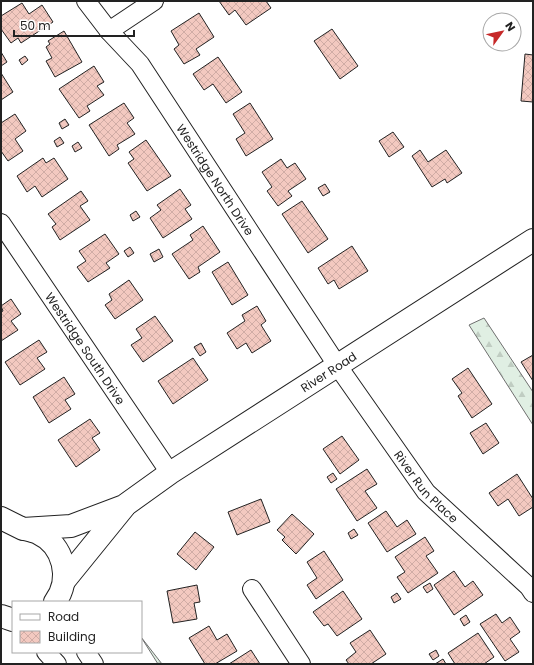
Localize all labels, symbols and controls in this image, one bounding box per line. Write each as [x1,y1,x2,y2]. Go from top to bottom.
scale bar [14,12,134,38]
north arrow [482,12,522,52]
text: 50 m [20,17,51,34]
text: N [501,19,519,34]
street label: Westridge North Drive [173,120,258,239]
street label: Westridge South Drive [42,289,130,408]
street label: River Road [297,347,360,396]
street label: River Run Place [391,447,462,526]
legend [12,601,142,653]
text: Road [48,608,79,625]
text: Building [48,628,96,645]

